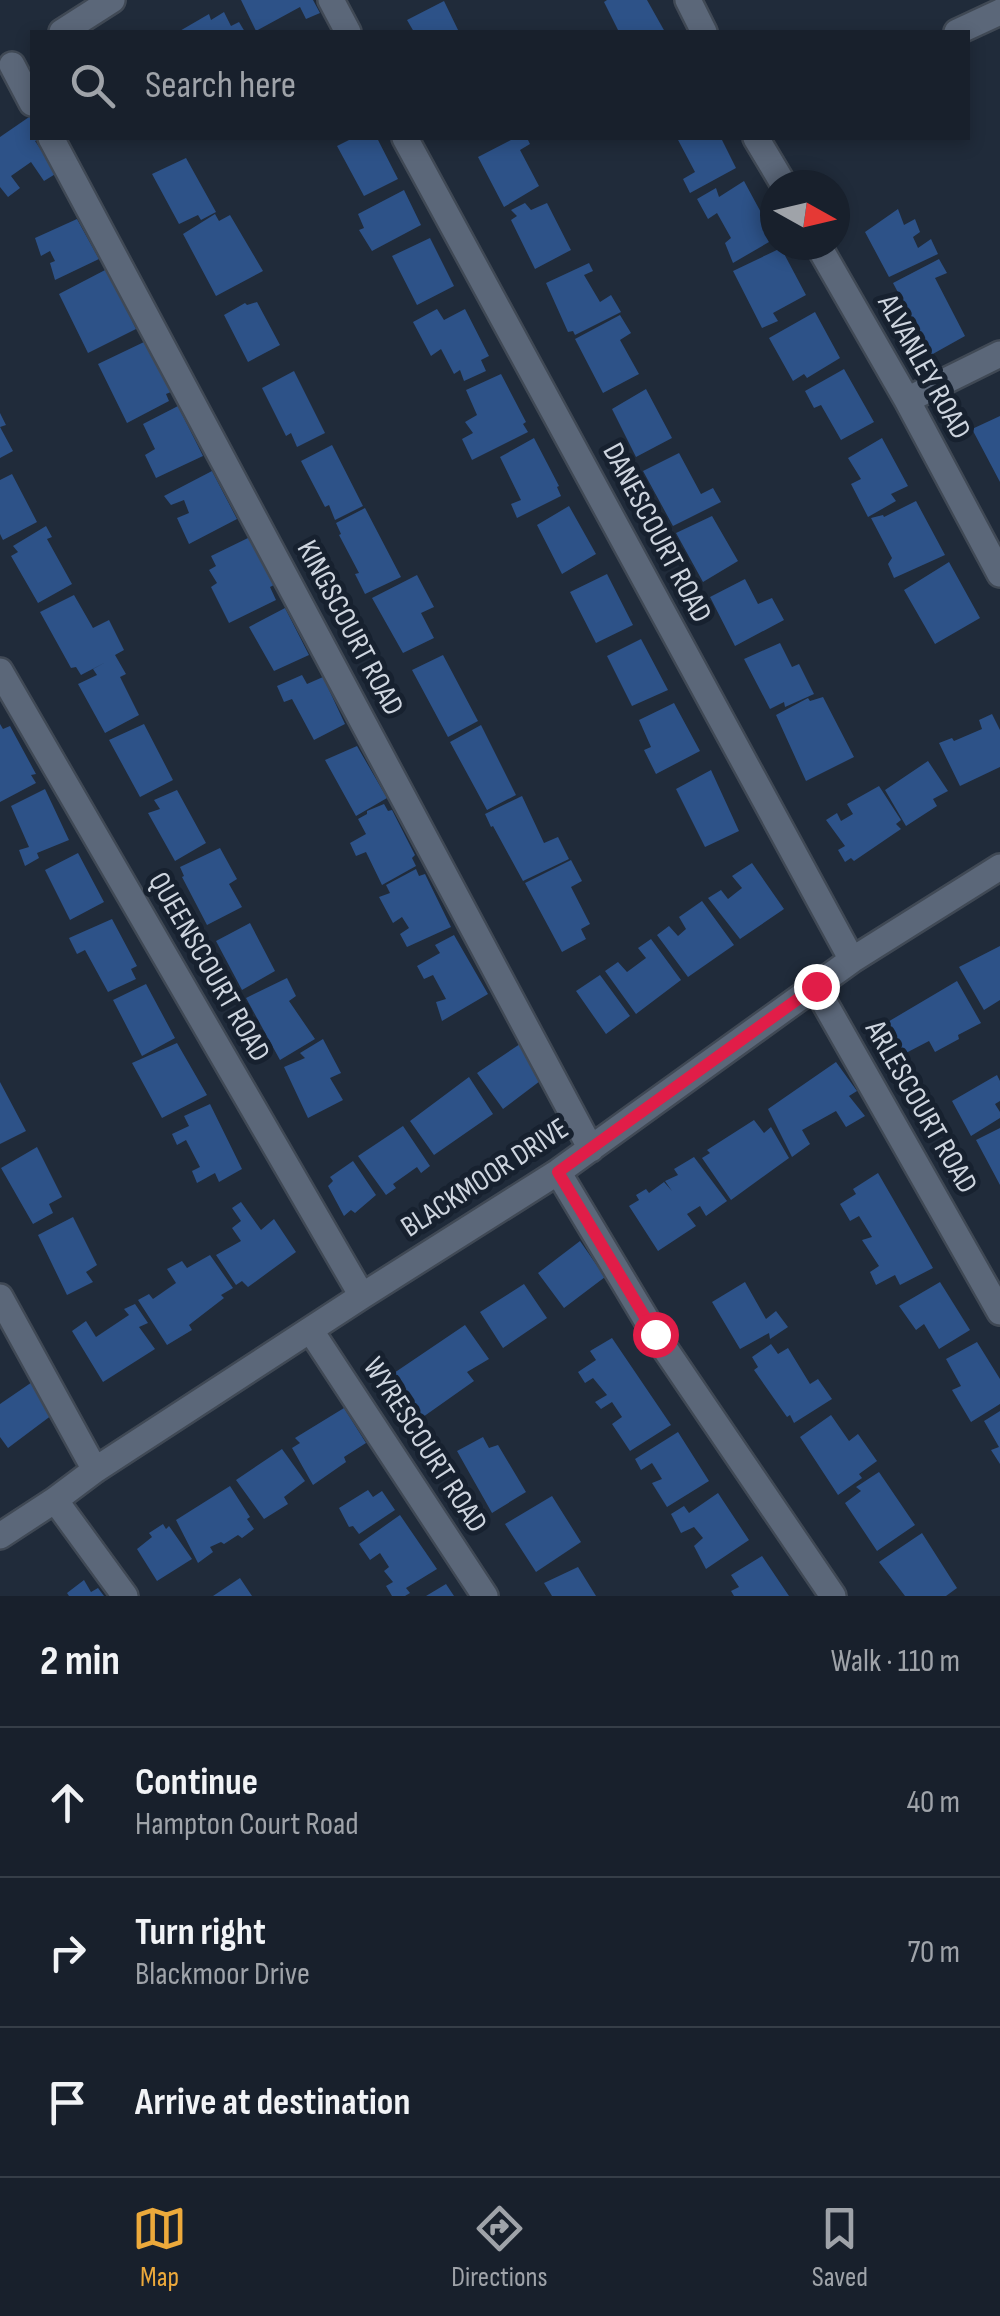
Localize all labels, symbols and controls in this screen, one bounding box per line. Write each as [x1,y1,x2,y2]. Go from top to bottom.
search box [30,30,970,140]
icon: search [65,58,120,113]
text: Search here [145,63,296,108]
north arrow [760,170,850,260]
street label: ALVANLEY ROAD [869,288,978,446]
street label: DANESCOURT ROAD [595,437,719,629]
street label: KINGSCOURT ROAD [289,534,411,722]
street label: QUEENSCOURT ROAD [140,866,278,1068]
route end [794,964,840,1010]
street label: ARLESCOURT ROAD [857,1013,985,1200]
street label: BLACKMOOR DRIVE [395,1111,575,1245]
route start [633,1312,679,1358]
street label: WYRESCOURT ROAD [355,1351,495,1539]
text: 2 min [40,1636,120,1687]
text: Walk · 110 m [831,1642,960,1681]
text: Continue [135,1760,258,1805]
icon: ahead [40,1775,95,1830]
text: 40 m [907,1783,960,1822]
text: Hampton Court Road [135,1805,359,1844]
text: Turn right [135,1910,266,1955]
icon: right [40,1925,95,1980]
text: 70 m [907,1933,960,1972]
text: Blackmoor Drive [135,1955,310,1994]
icon: arrive [40,2075,95,2130]
text: Arrive at destination [135,2080,410,2125]
tab: Map [132,2201,187,2294]
tab: Directions [451,2201,548,2294]
tab: Saved [812,2201,868,2294]

